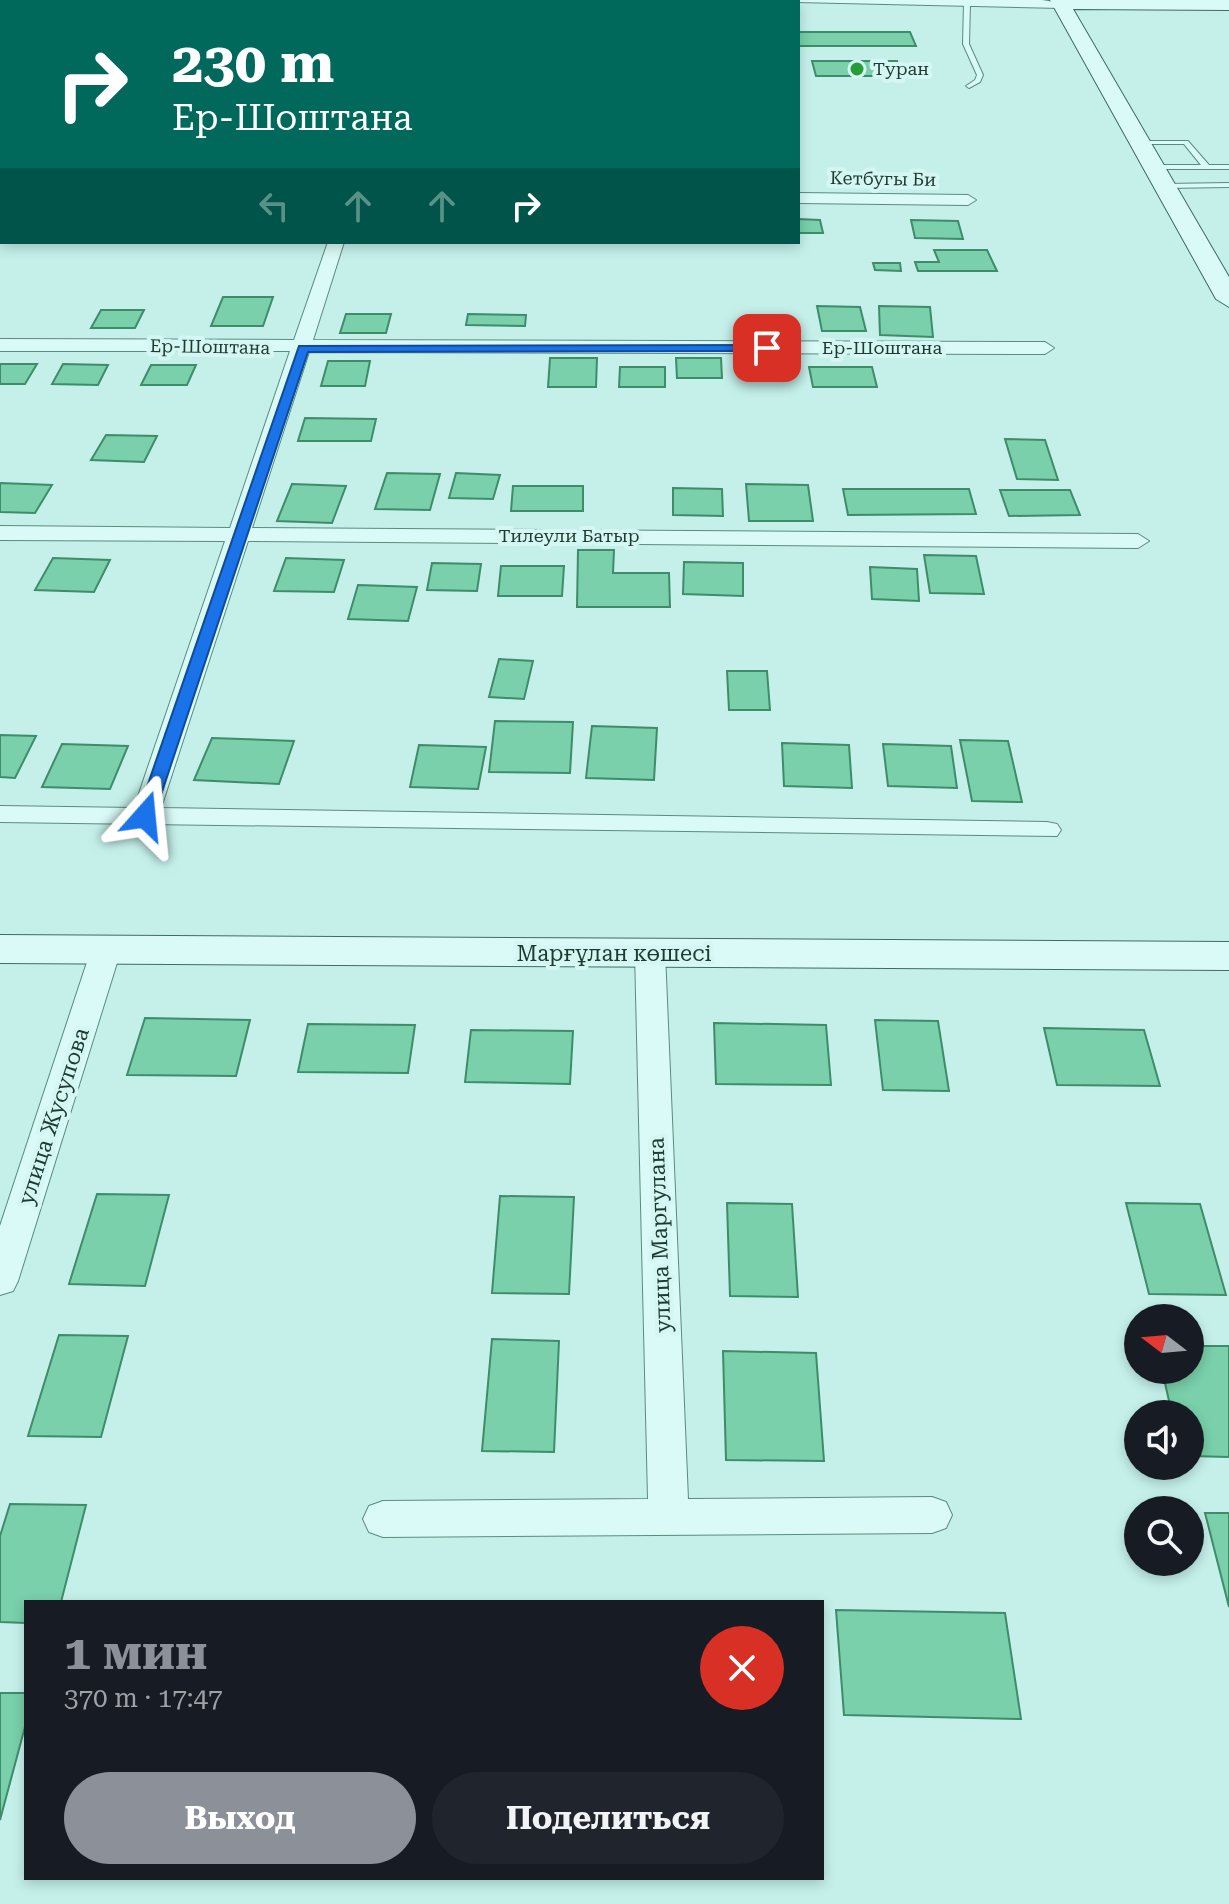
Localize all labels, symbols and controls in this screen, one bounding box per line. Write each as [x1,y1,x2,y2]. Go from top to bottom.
text: 230 m [172,30,334,96]
icon: right [40,32,144,136]
place label: Туран [873,58,929,79]
marker: Туран [848,60,866,78]
text: Ер-Шоштана [172,97,413,139]
street label: Кетбугы Би [830,167,936,190]
icon: left [252,184,296,228]
icon: ahead [336,184,380,228]
icon: ahead [420,184,464,228]
icon: right [504,184,548,228]
pin [733,314,801,382]
icon: arrive [745,326,789,370]
street label: Ер-Шоштана [150,335,271,358]
street label: Ер-Шоштана [822,337,942,358]
street label: Тилеули Батыр [498,525,640,546]
position arrow [103,774,187,858]
street label: Марғұлан көшесі [516,941,712,966]
street label: улица Жусупова [13,1024,94,1208]
street label: улица Маргулана [644,1137,675,1333]
north arrow [1124,1304,1204,1384]
map controls [1124,1304,1204,1576]
button: sound [1124,1400,1204,1480]
button: search [1124,1496,1204,1576]
text: 1 мин [64,1625,207,1681]
button: close [700,1626,784,1710]
text: 370 m · 17:47 [64,1683,223,1713]
button: Выход [64,1772,416,1864]
button: Поделиться [432,1772,784,1864]

